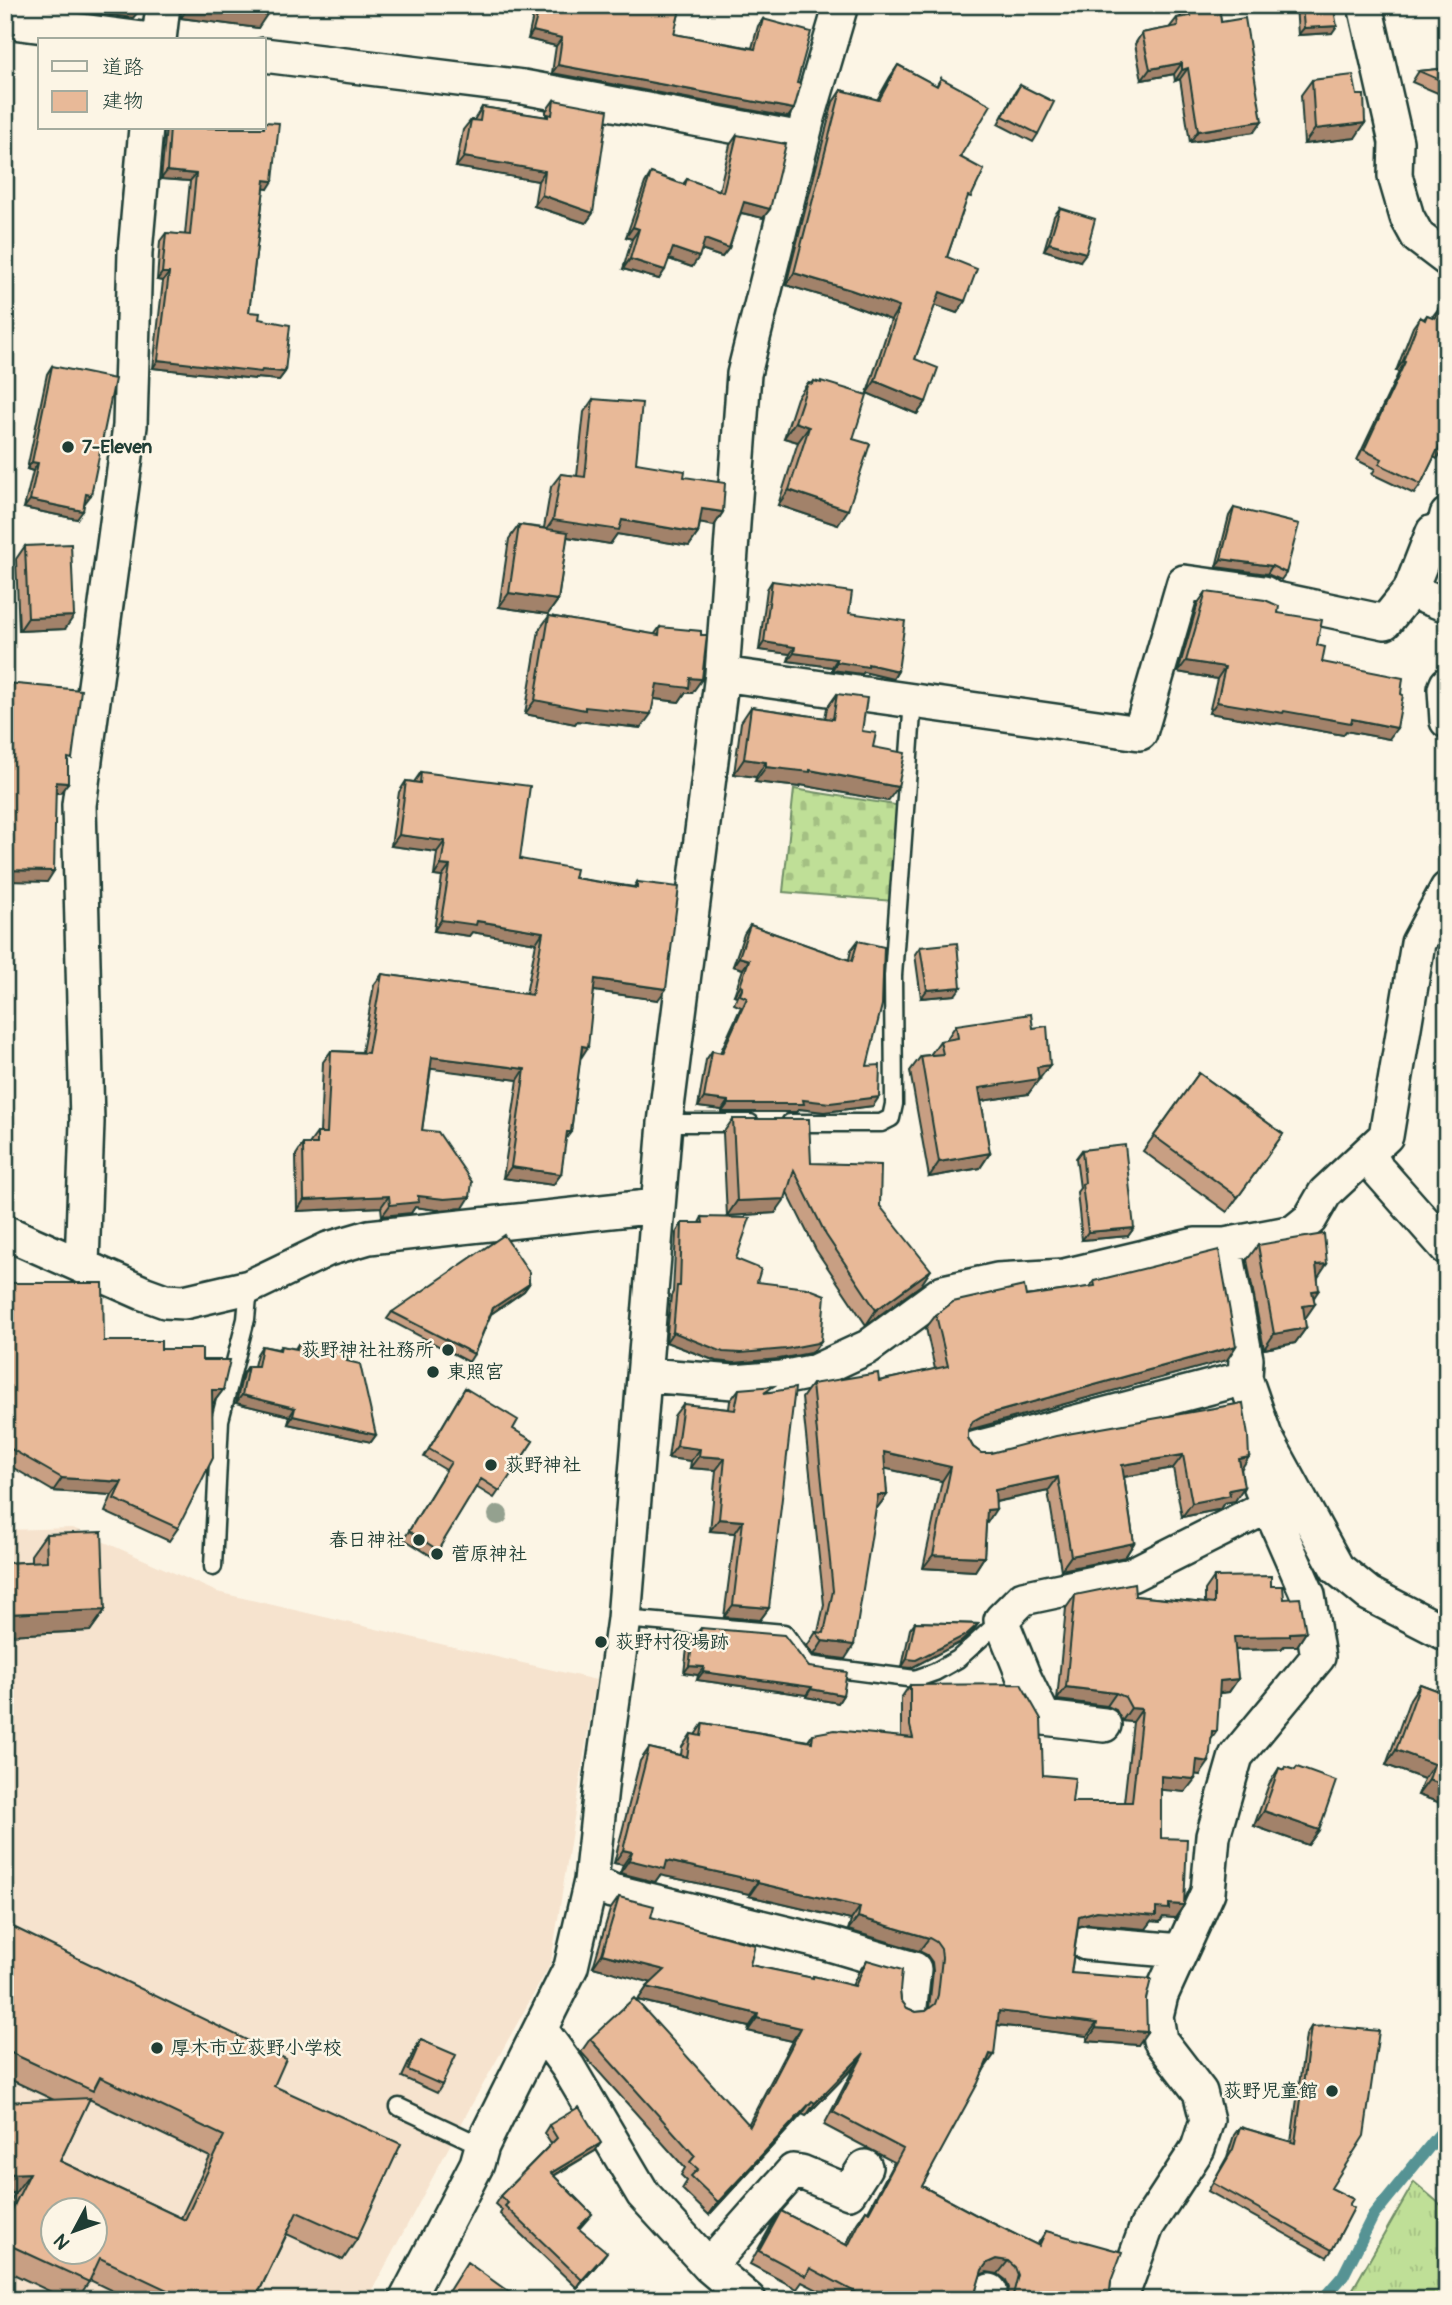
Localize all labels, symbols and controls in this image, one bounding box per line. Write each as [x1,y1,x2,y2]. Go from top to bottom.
legend [38,38,266,130]
text: 道路 [102,54,144,81]
text: 建物 [102,88,144,115]
place label: 7-Eleven [82,435,152,459]
marker: 7-Eleven [60,439,76,455]
place label: 荻野神社社務所 [301,1338,434,1362]
marker: 荻野神社社務所 [440,1342,456,1358]
place label: 東照宮 [447,1360,504,1384]
marker: 東照宮 [425,1364,441,1380]
place label: 荻野神社 [505,1453,581,1477]
marker: 荻野神社 [483,1457,499,1473]
place label: 春日神社 [329,1528,405,1552]
marker: 春日神社 [411,1532,427,1548]
place label: 菅原神社 [451,1542,527,1566]
marker: 菅原神社 [429,1546,445,1562]
place label: 荻野村役場跡 [615,1630,729,1654]
marker: 荻野村役場跡 [593,1634,609,1650]
place label: 厚木市立荻野小学校 [171,2036,342,2060]
marker: 厚木市立荻野小学校 [149,2040,165,2056]
place label: 荻野児童館 [1223,2079,1318,2103]
marker: 荻野児童館 [1324,2083,1340,2099]
north arrow [38,2196,108,2266]
text: N [49,2229,75,2254]

